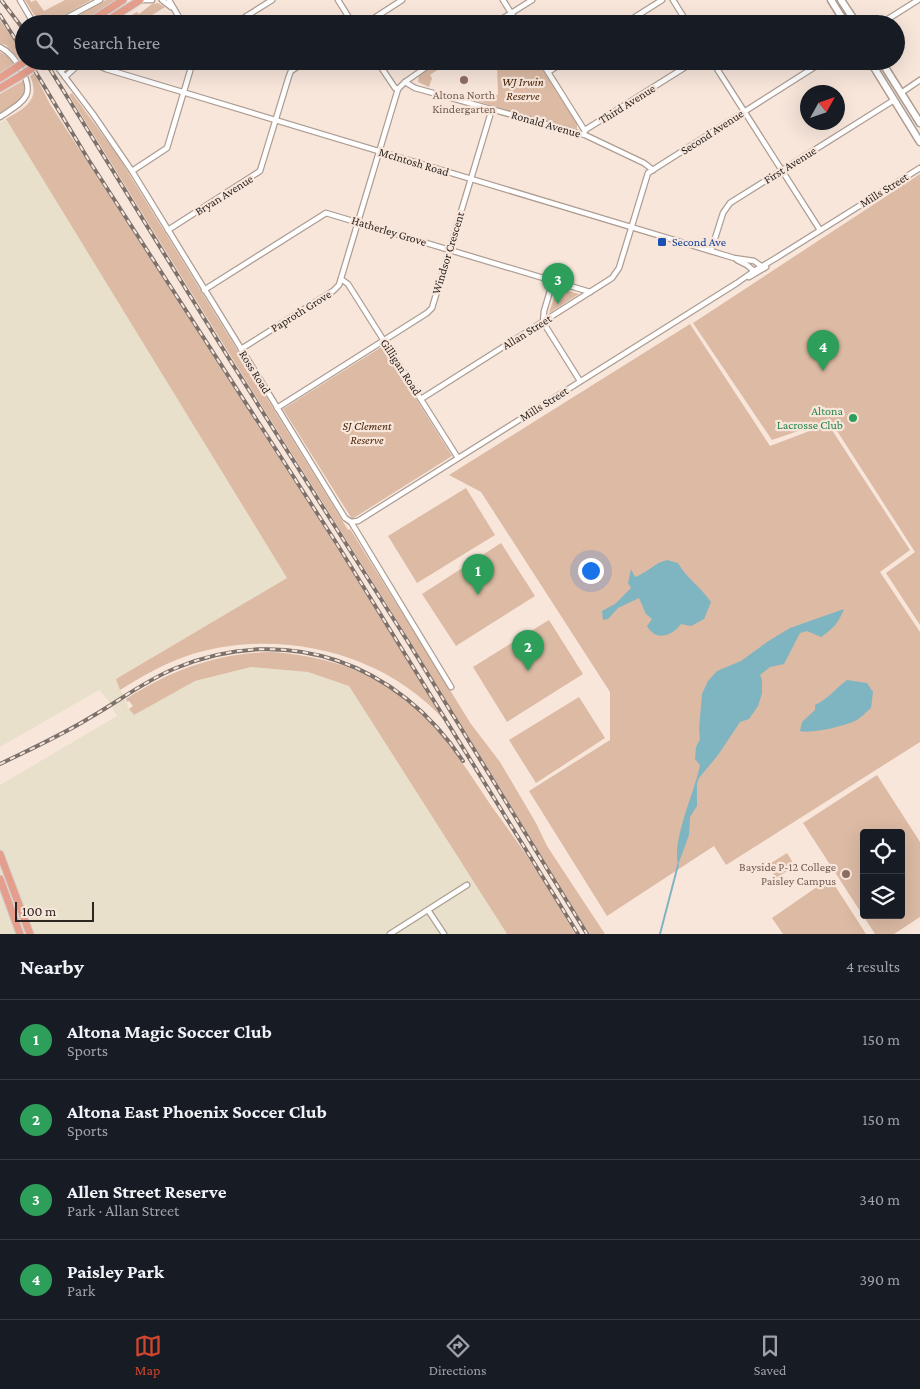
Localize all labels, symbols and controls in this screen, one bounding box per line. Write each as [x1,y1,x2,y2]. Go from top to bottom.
search box [15,15,905,70]
icon: search [33,29,61,57]
text: Search here [73,32,160,53]
marker: Altona North Kindergarten [458,74,470,86]
park label: WJ Irwin Reserve [502,75,544,103]
street label: Third Avenue [596,81,658,127]
north arrow [800,85,845,130]
place label: Altona North Kindergarten [432,88,496,116]
street label: Second Avenue [678,106,746,158]
street label: Ronald Avenue [510,107,582,141]
street label: First Avenue [761,143,819,187]
street label: McIntosh Road [377,145,451,180]
street label: Mills Street [857,169,912,210]
street label: Bryan Avenue [192,172,256,218]
street label: Windsor Crescent [429,209,468,296]
street label: Hatherley Grove [350,213,428,249]
place label: Second Ave [672,235,726,249]
marker: Second Ave [656,236,668,248]
pin: 3 [542,263,574,304]
street label: Paproth Grove [268,287,334,335]
street label: Allan Street [500,311,555,353]
pin: 4 [807,330,839,371]
street label: Gilligan Road [378,336,425,398]
street label: Ross Road [236,348,274,397]
street label: Mills Street [517,383,572,424]
place label: Altona Lacrosse Club [777,404,843,432]
marker: Altona Lacrosse Club [847,412,859,424]
park label: SJ Clement Reserve [343,419,392,447]
pin: 1 [462,554,494,595]
your location [578,558,604,584]
pin: 2 [512,630,544,671]
map controls [860,829,905,919]
button: locate [860,829,905,874]
place label: Bayside P-12 College Paisley Campus [739,860,836,888]
marker: Bayside P-12 College Paisley Campus [840,868,852,880]
button: layers [860,874,905,919]
scale bar [15,899,94,922]
text: 100 m [22,903,56,919]
text: Nearby [20,955,84,979]
text: 4 results [846,958,900,975]
text: Altona Magic Soccer Club [67,1021,272,1042]
text: 1 [33,1031,39,1048]
text: 150 m [862,1031,900,1048]
text: Sports [67,1042,108,1059]
text: Altona East Phoenix Soccer Club [67,1101,327,1122]
text: 2 [32,1111,40,1128]
text: 150 m [862,1111,900,1128]
text: Sports [67,1122,108,1139]
text: Allen Street Reserve [67,1181,227,1202]
text: 3 [32,1191,40,1208]
text: 340 m [859,1191,900,1208]
text: Park · Allan Street [67,1202,179,1219]
text: Paisley Park [67,1261,164,1282]
text: 4 [32,1271,40,1288]
text: 390 m [859,1271,900,1288]
text: Park [67,1282,95,1299]
tab: Map [134,1332,162,1378]
tab: Directions [429,1332,487,1378]
tab: Saved [754,1332,786,1378]

